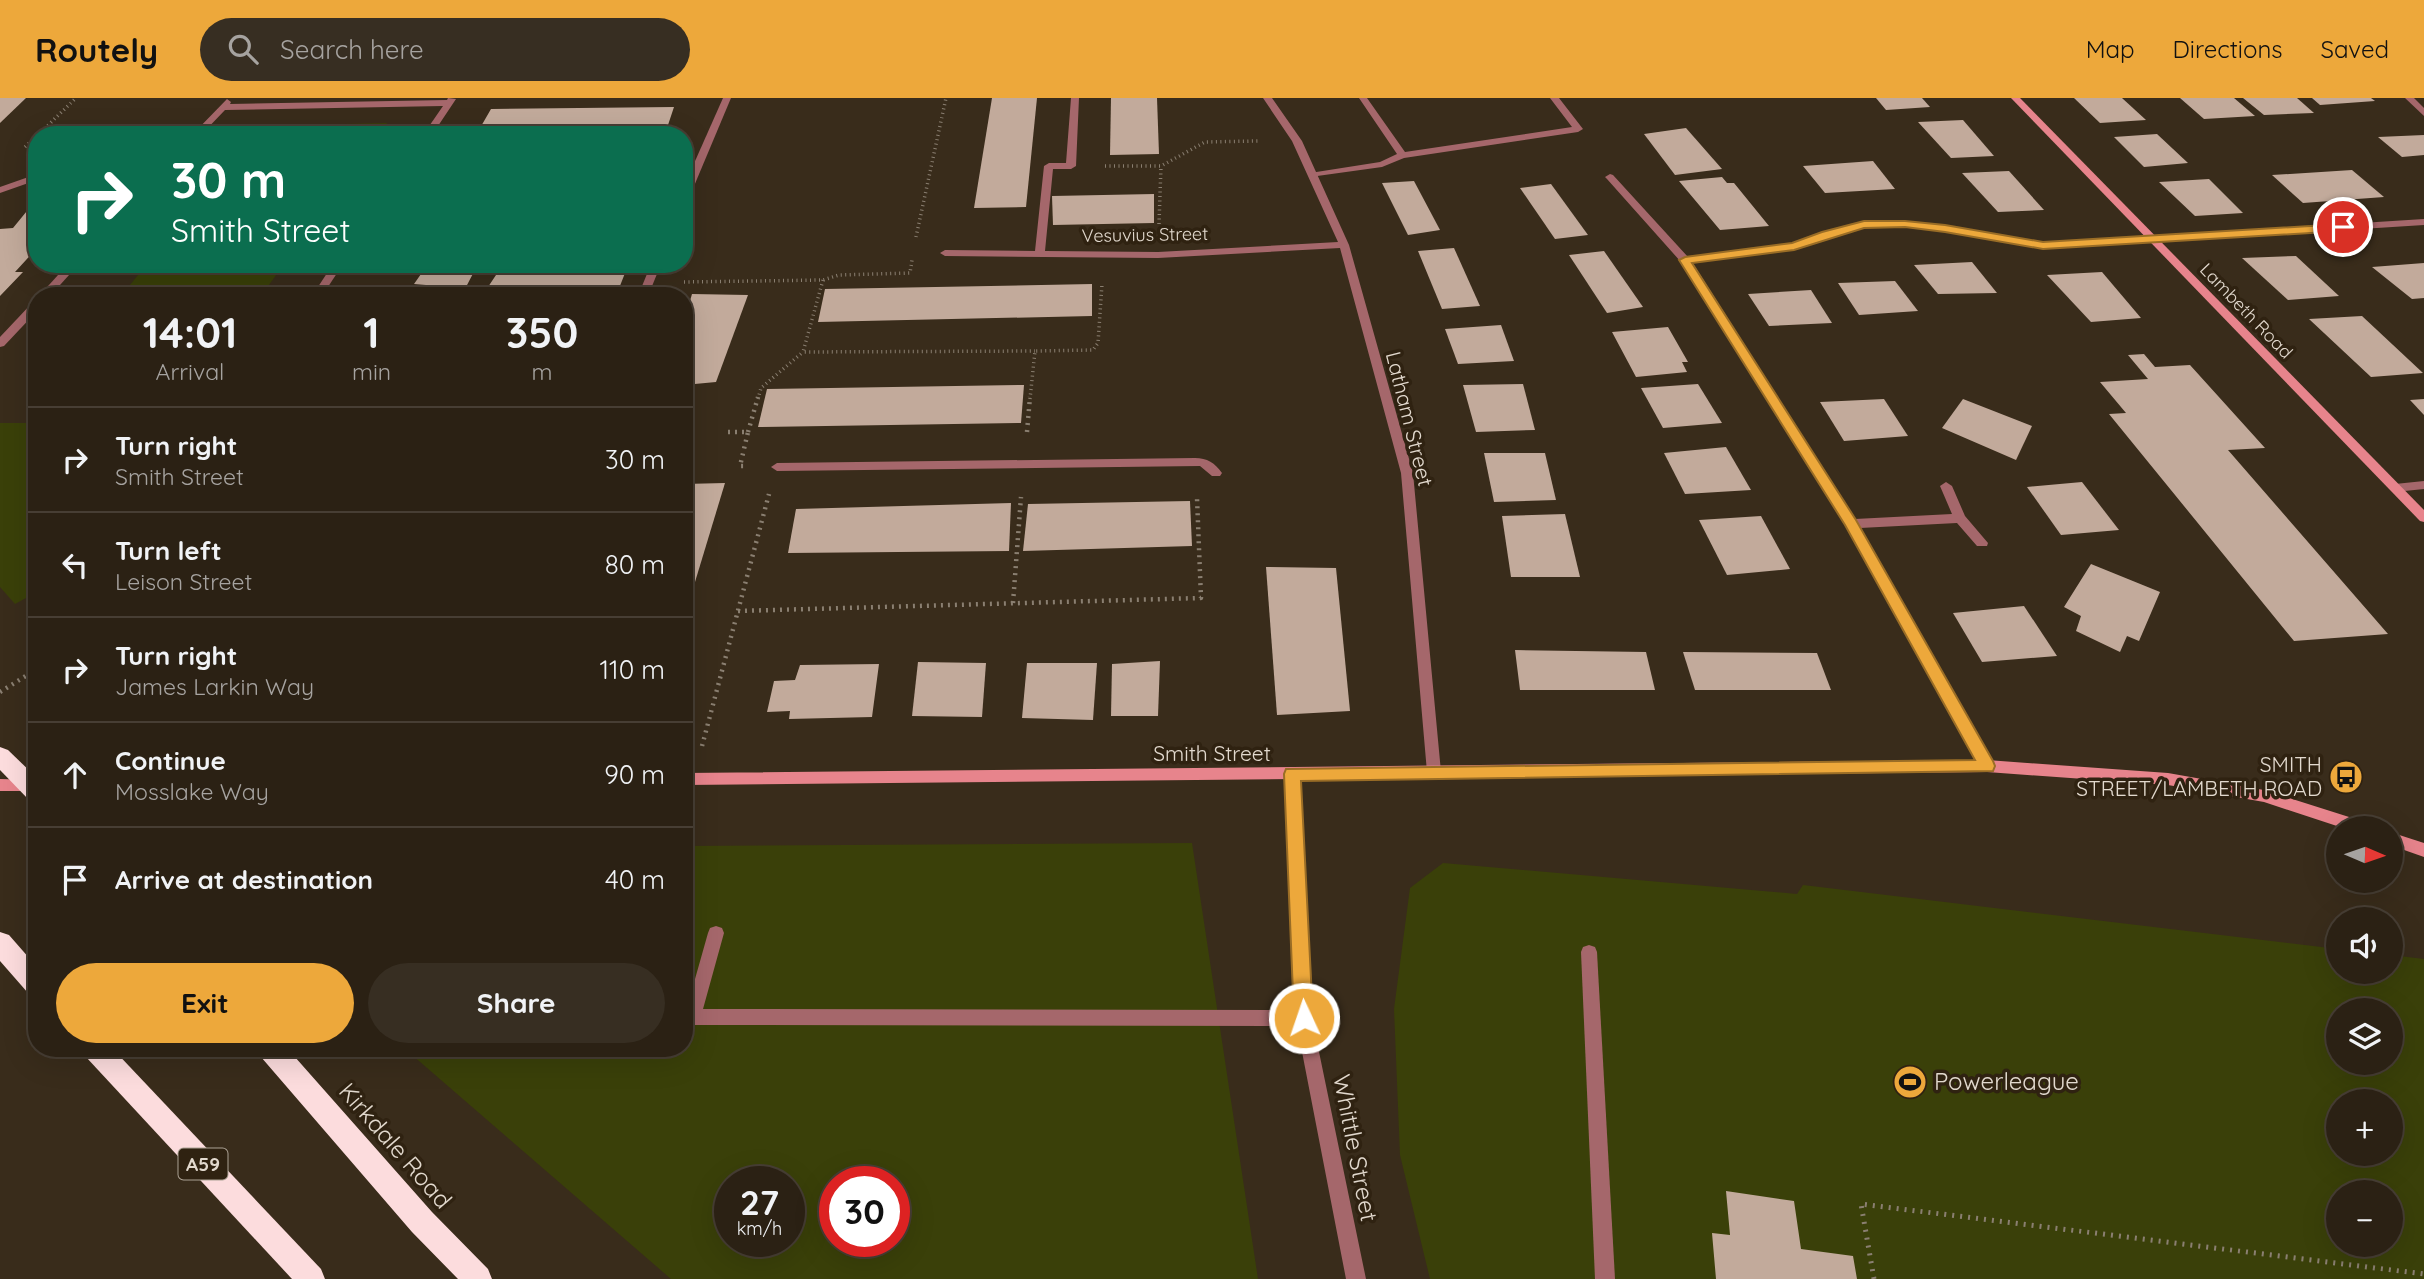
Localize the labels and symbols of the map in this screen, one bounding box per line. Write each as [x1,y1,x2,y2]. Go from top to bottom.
pin [2313,197,2373,257]
street label: Vesuvius Street [1082,222,1208,247]
street label: Lambeth Road [2195,258,2298,363]
street label: Latham Street [1381,349,1439,489]
street label: Smith Street [1153,740,1271,766]
place label: SMITH STREET/LAMBETH ROAD [2076,751,2322,801]
bus stop icon: SMITH STREET/LAMBETH ROAD [2327,758,2365,796]
north arrow [2326,816,2403,892]
position arrow [1267,981,1341,1055]
sports icon: Powerleague [1891,1063,1929,1101]
place label: Powerleague [1934,1066,2079,1096]
street label: Whittle Street [1327,1072,1385,1224]
street label: Kirkdale Road [333,1076,459,1214]
road number: A59 [178,1148,228,1180]
speed limit sign: 30 [819,1166,910,1257]

